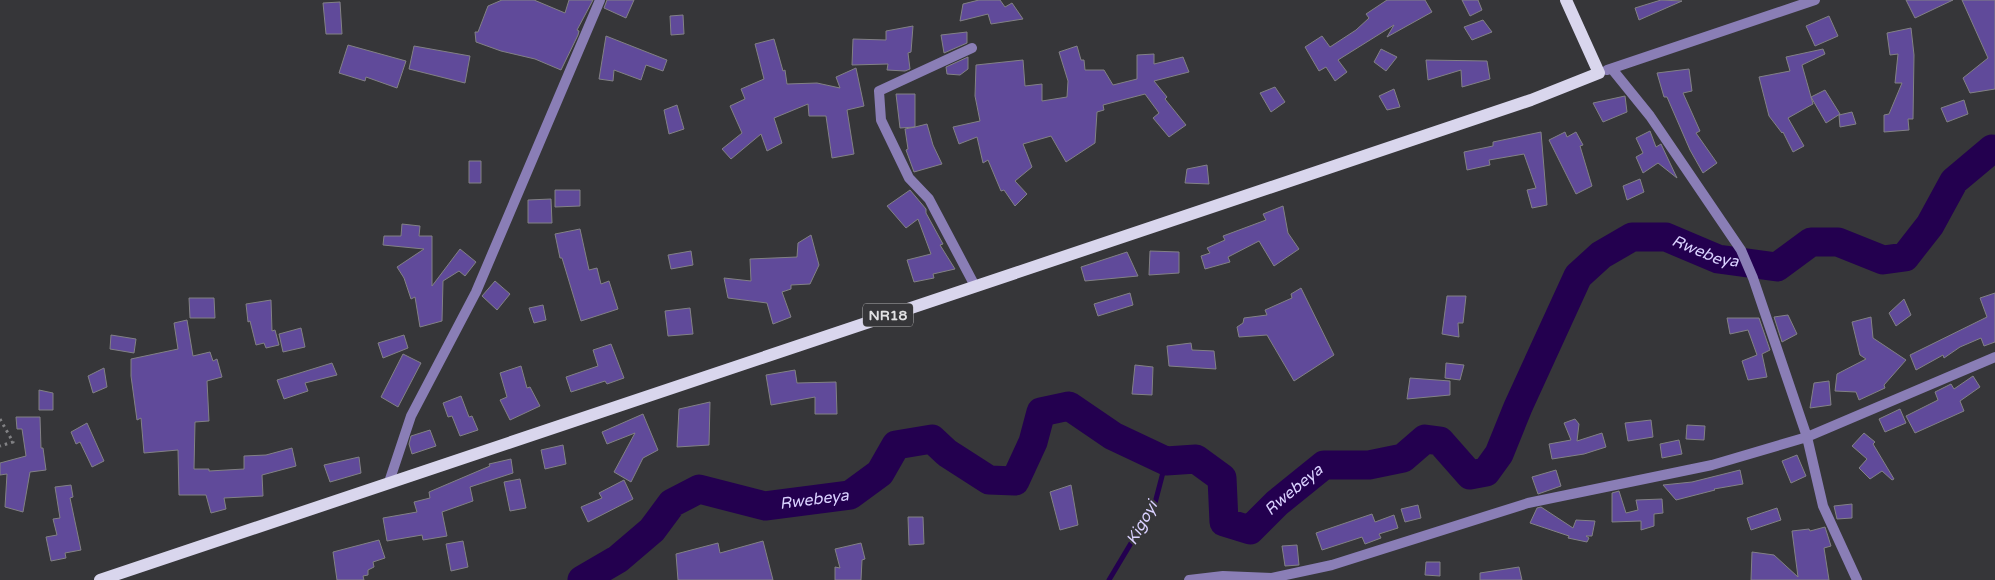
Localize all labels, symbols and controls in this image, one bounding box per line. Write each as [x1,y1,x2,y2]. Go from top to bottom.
water label: Rwebeya [1669,231,1741,272]
road number: NR18 [863,304,913,326]
water label: Rwebeya [1260,459,1328,520]
water label: Rwebeya [778,485,851,514]
water label: Kigoyi [1122,496,1163,548]

